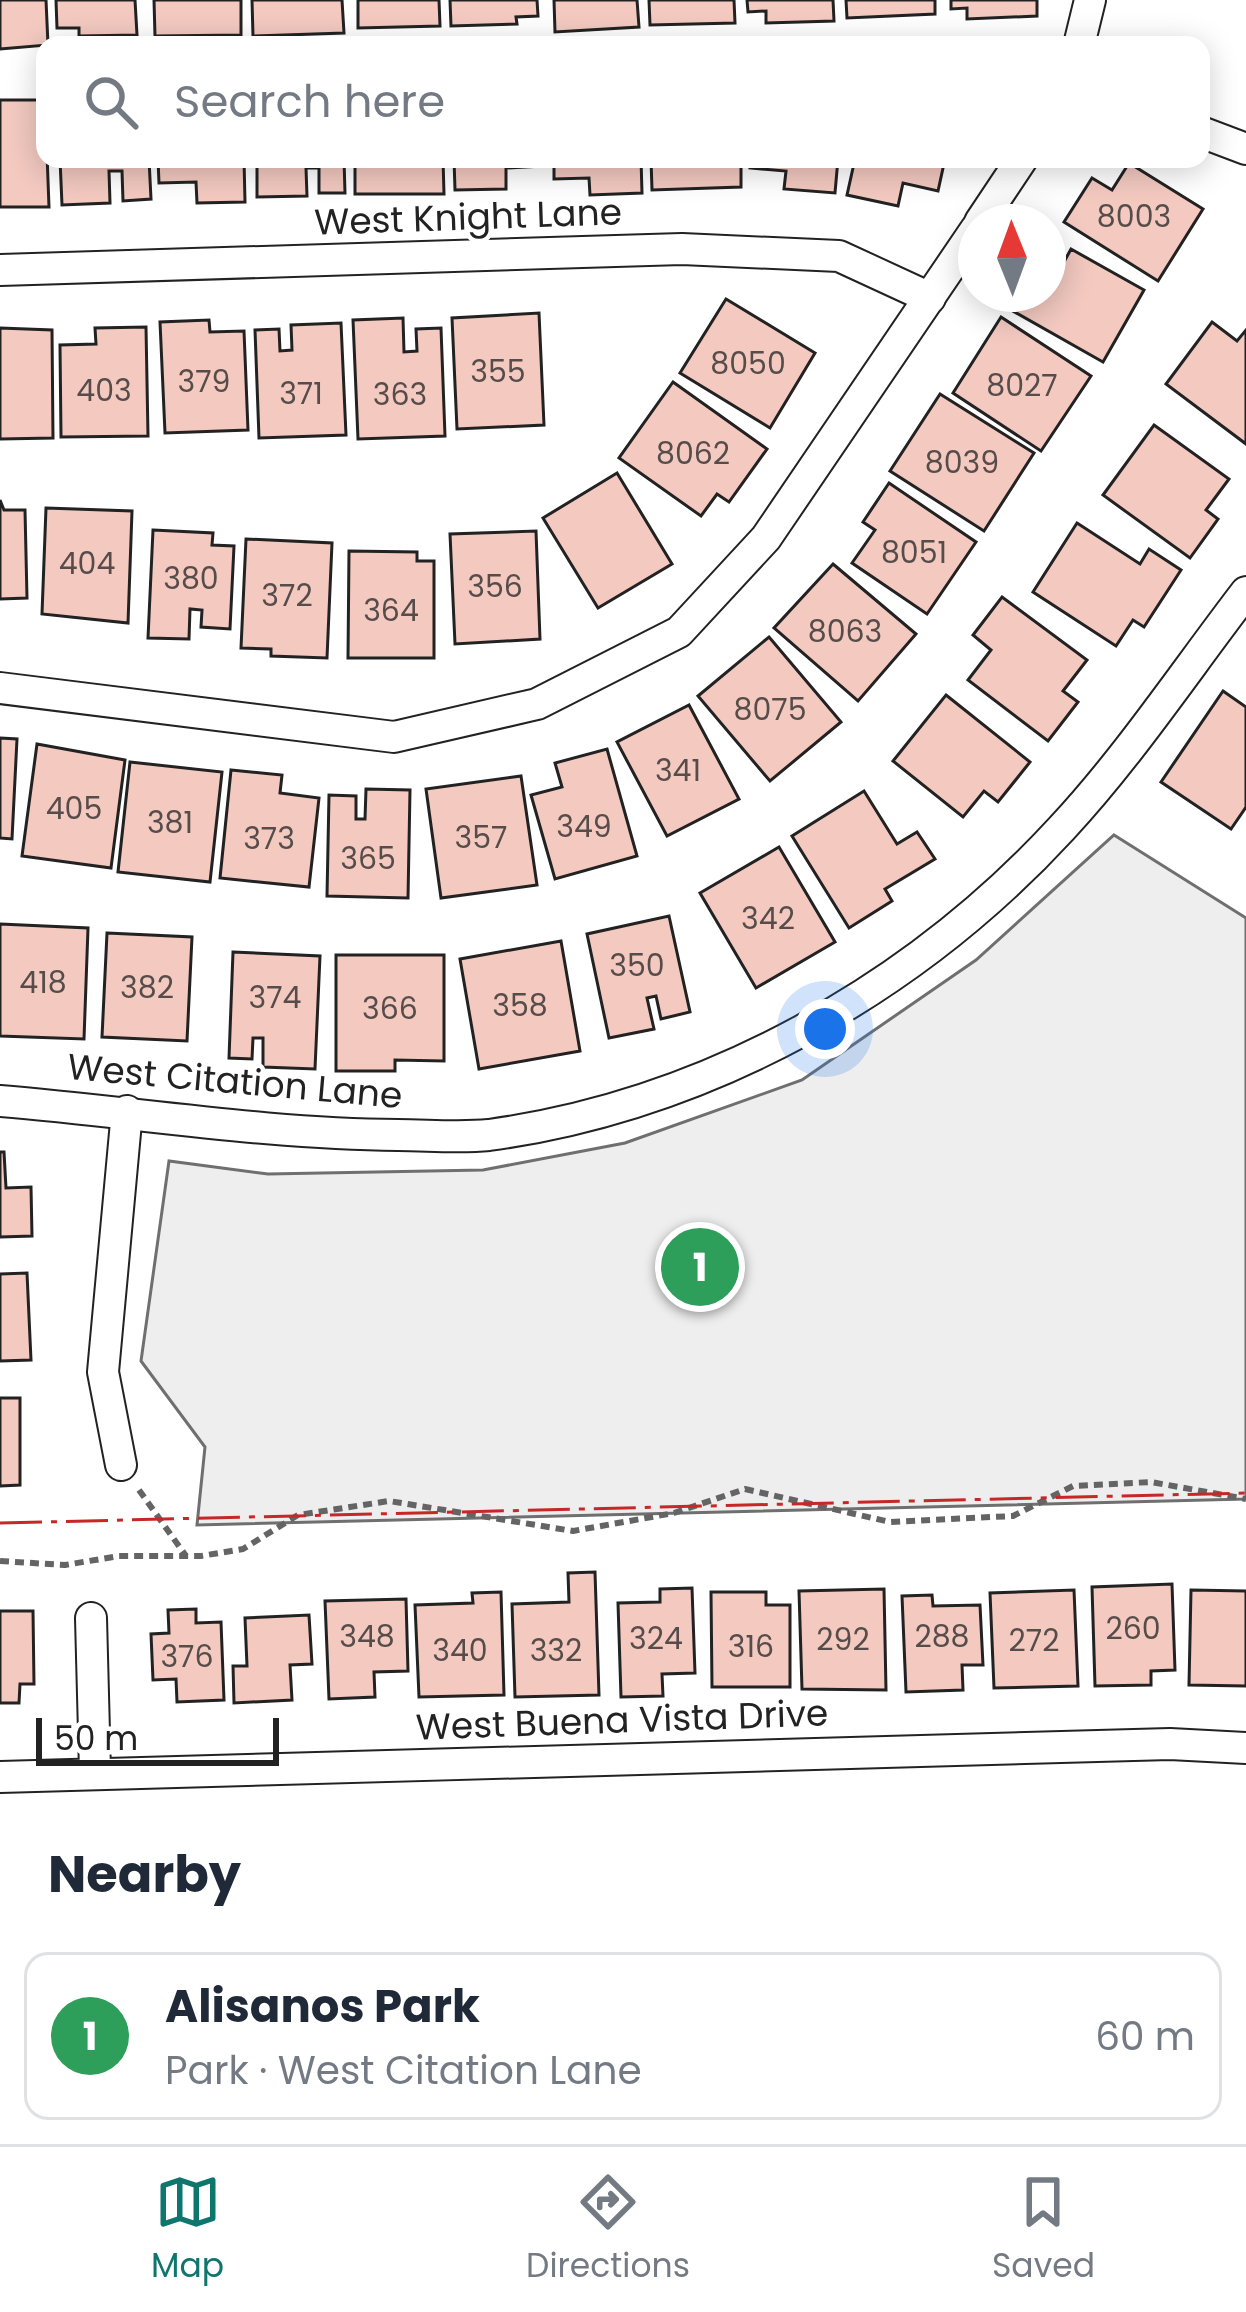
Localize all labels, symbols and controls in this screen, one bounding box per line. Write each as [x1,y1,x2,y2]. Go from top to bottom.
search box [36,36,1210,168]
icon: search [78,69,144,135]
text: Search here [174,70,445,133]
street label: West Knight Lane [313,186,623,248]
house number: 8003 [1097,195,1171,238]
north arrow [958,204,1066,312]
house number: 8050 [710,342,786,385]
house number: 355 [470,350,526,393]
house number: 379 [178,360,230,403]
house number: 8027 [986,364,1058,407]
house number: 403 [76,369,132,412]
house number: 371 [279,372,323,415]
house number: 363 [373,373,427,416]
house number: 8062 [656,432,730,475]
house number: 8039 [925,441,999,484]
house number: 8051 [881,531,947,574]
house number: 404 [59,542,115,585]
house number: 380 [163,557,219,600]
house number: 356 [467,565,523,608]
house number: 372 [261,574,313,617]
house number: 364 [363,589,419,632]
house number: 8063 [808,610,882,653]
house number: 8075 [734,688,807,731]
house number: 341 [655,749,701,792]
house number: 405 [46,787,102,830]
house number: 381 [147,801,193,844]
house number: 349 [556,805,612,848]
house number: 357 [455,816,507,859]
house number: 373 [243,817,295,860]
house number: 365 [340,837,396,880]
house number: 342 [741,897,795,940]
house number: 350 [609,944,665,987]
house number: 418 [19,961,67,1004]
house number: 382 [120,966,174,1009]
house number: 374 [249,976,301,1019]
house number: 358 [492,984,548,1027]
house number: 366 [362,987,418,1030]
your location [795,999,855,1059]
street label: West Citation Lane [65,1041,405,1121]
pin: 1 [661,1222,739,1312]
house number: 260 [1105,1607,1161,1650]
house number: 348 [339,1615,395,1658]
house number: 288 [914,1615,970,1658]
house number: 324 [629,1617,683,1660]
house number: 292 [816,1618,870,1661]
house number: 272 [1009,1619,1059,1662]
house number: 316 [728,1625,774,1668]
house number: 340 [432,1629,488,1672]
house number: 332 [530,1629,582,1672]
house number: 376 [160,1635,214,1678]
street label: West Buena Vista Drive [415,1687,829,1753]
scale bar [36,1712,279,1765]
text: 50 m [54,1715,138,1762]
text: Nearby [48,1838,241,1910]
text: Alisanos Park [165,1975,480,2038]
text: 1 [83,2009,97,2064]
text: 60 m [1095,2009,1195,2064]
text: Park · West Citation Lane [165,2043,642,2098]
tab: Map [151,2169,224,2291]
tab: Directions [526,2169,690,2291]
tab: Saved [992,2169,1095,2291]

